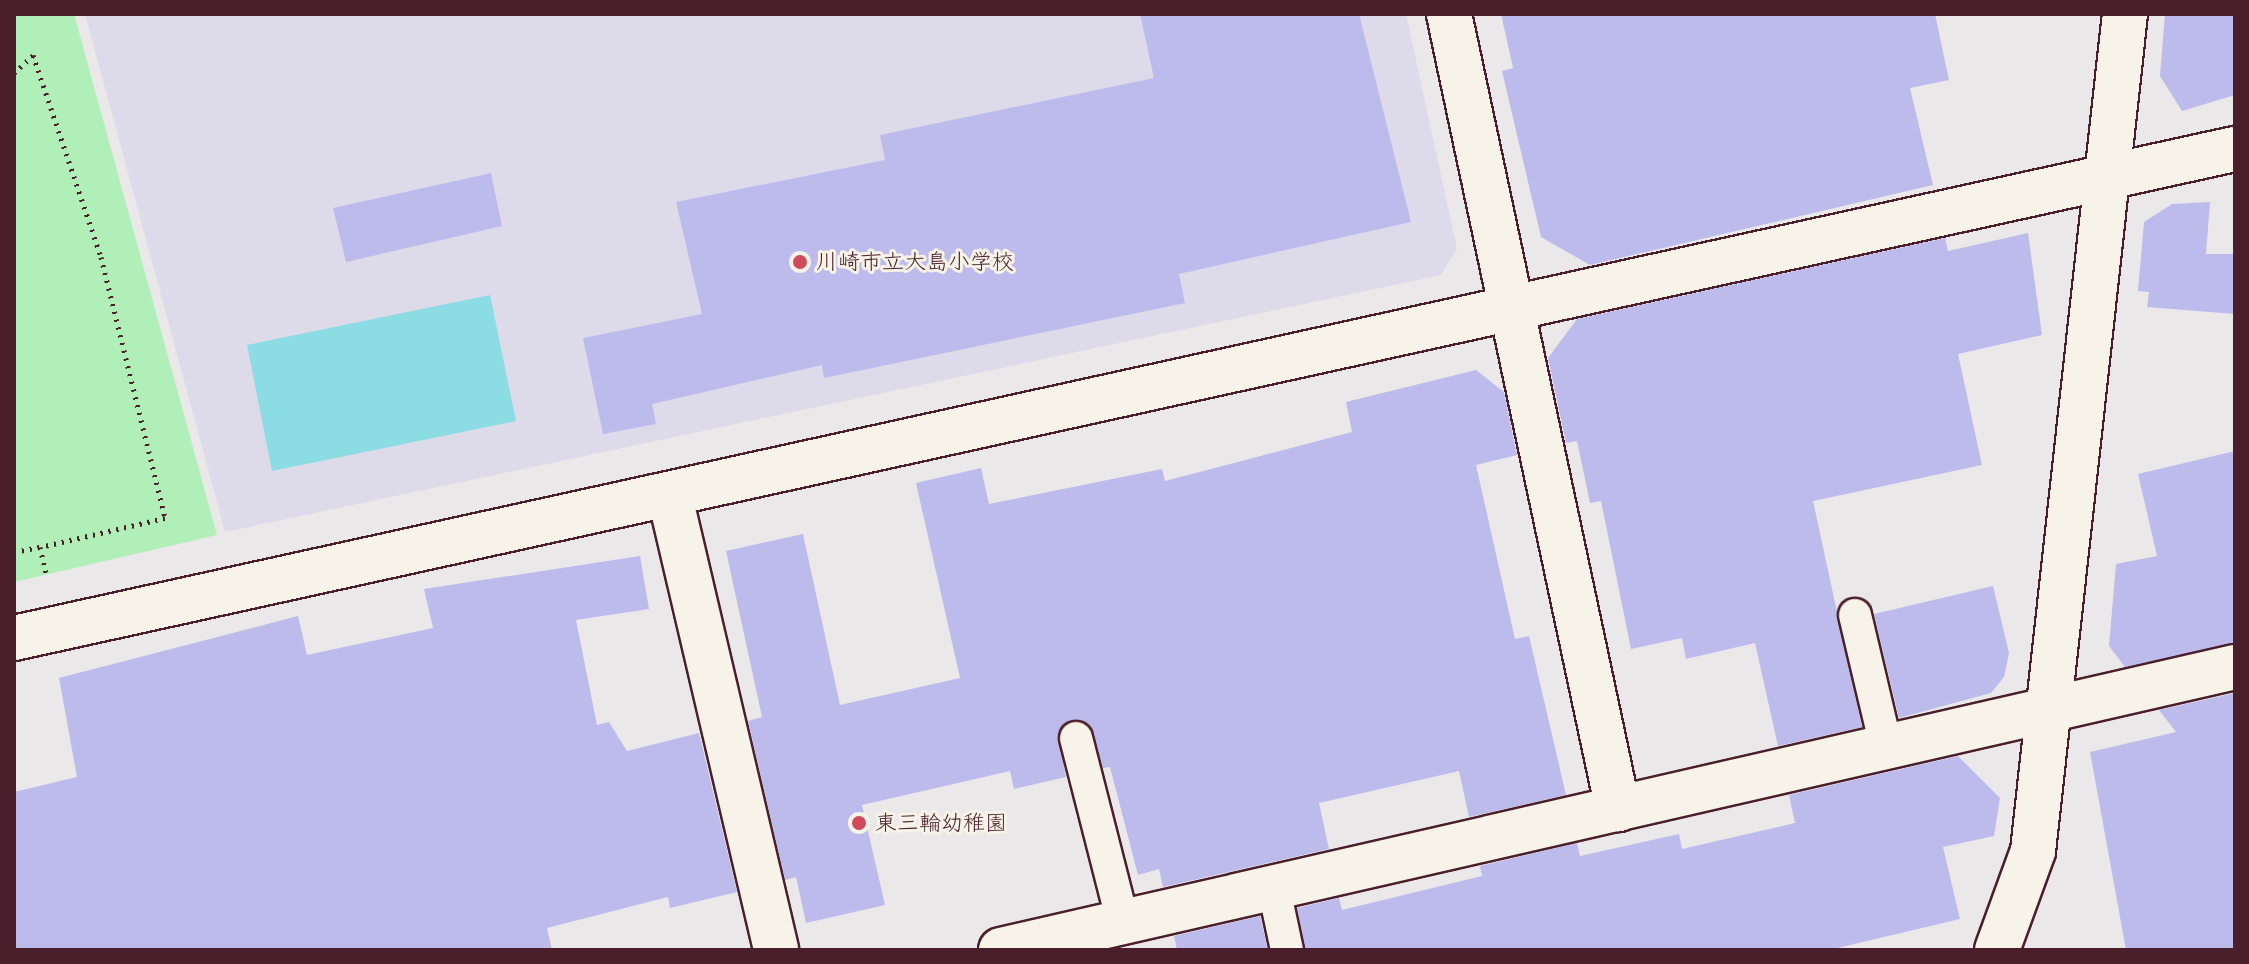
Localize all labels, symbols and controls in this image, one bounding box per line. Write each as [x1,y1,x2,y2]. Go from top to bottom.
place label: 川崎市立大島小学校 [816,249,1014,275]
marker: 川崎市立大島小学校 [791,253,809,271]
place label: 東三輪幼稚園 [875,810,1007,836]
marker: 東三輪幼稚園 [850,814,868,832]

